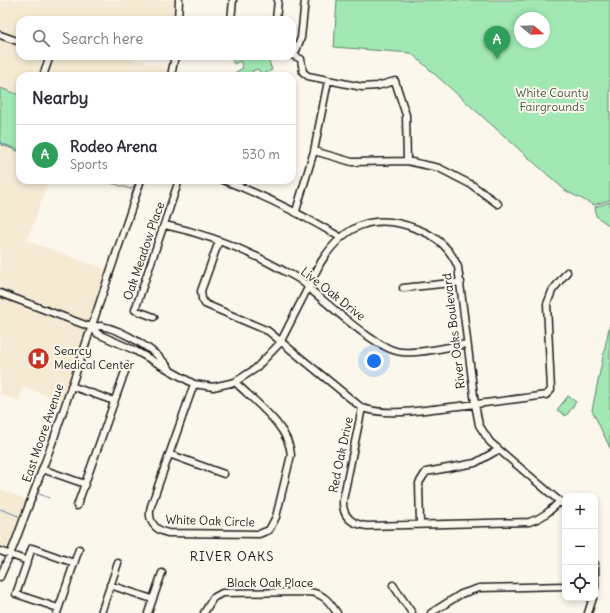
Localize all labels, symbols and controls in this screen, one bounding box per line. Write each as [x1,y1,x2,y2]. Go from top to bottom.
north arrow [514,12,550,48]
search box [16,16,296,60]
pin: A [484,26,510,59]
icon: search [30,27,52,49]
text: Search here [62,29,143,48]
park label: White County Fairgrounds [516,85,589,114]
text: Nearby [32,87,88,109]
text: Rodeo Arena [70,137,157,156]
text: A [41,146,49,163]
text: 530 m [242,146,280,163]
text: Sports [70,156,108,173]
street label: Oak Meadow Place [120,200,167,302]
street label: Live Oak Drive [298,264,369,323]
street label: River Oaks Boulevard [439,273,468,390]
place label: Searcy Medical Center [54,343,135,372]
hospital icon: Searcy Medical Center [26,345,52,371]
your location [364,351,384,371]
street label: East Moore Avenue [19,382,66,484]
street label: Red Oak Drive [325,416,356,494]
map controls [562,493,598,601]
button: + [562,493,598,529]
street label: White Oak Circle [165,511,255,530]
button: − [562,529,598,565]
district label: RIVER OAKS [190,548,274,565]
button: locate [562,565,598,601]
street label: Black Oak Place [227,575,313,590]

